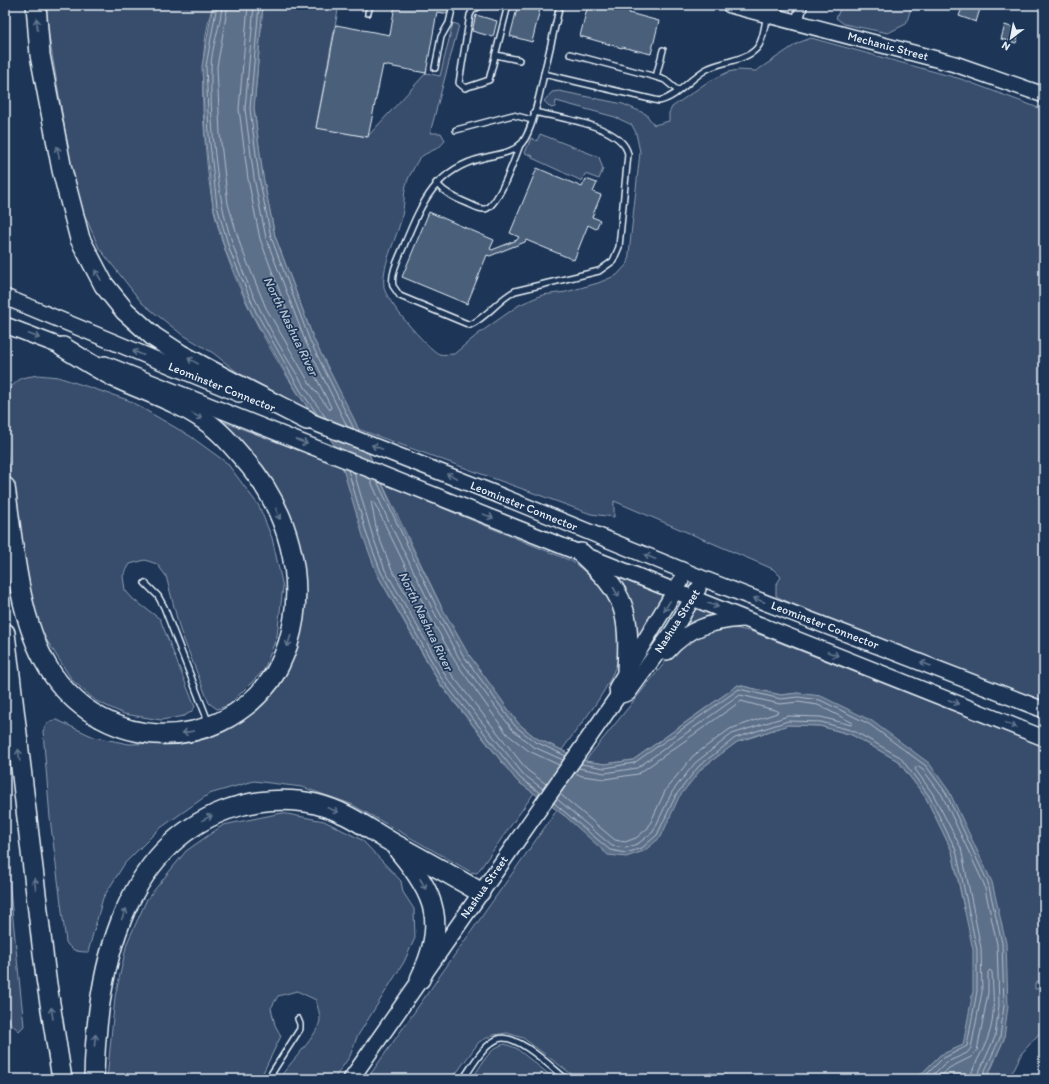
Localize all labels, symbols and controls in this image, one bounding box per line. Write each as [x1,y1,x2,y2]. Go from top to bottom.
one-way arrow [34,18,41,31]
north arrow [991,18,1031,58]
street label: Mechanic Street [846,29,930,64]
text: N [999,39,1013,54]
one-way arrow [53,146,61,159]
one-way arrow [93,269,101,281]
water label: North Nashua River [260,274,322,380]
one-way arrow [27,332,39,340]
one-way arrow [133,349,145,356]
one-way arrow [187,356,199,364]
street label: Leominster Connector [166,359,278,415]
one-way arrow [190,412,202,420]
one-way arrow [295,439,307,447]
one-way arrow [371,443,383,451]
one-way arrow [446,472,458,480]
street label: Leominster Connector [468,478,580,534]
one-way arrow [275,508,283,520]
one-way arrow [482,512,494,520]
one-way arrow [644,553,656,560]
water label: North Nashua River [395,569,457,675]
one-way arrow [613,586,621,598]
street label: Nashua Street [651,586,703,656]
one-way arrow [754,596,766,604]
street label: Leominster Connector [769,598,881,652]
one-way arrow [663,600,671,611]
one-way arrow [706,602,718,610]
one-way arrow [285,634,292,647]
one-way arrow [827,651,839,659]
one-way arrow [920,660,932,668]
one-way arrow [948,698,960,706]
one-way arrow [1004,721,1016,729]
one-way arrow [182,728,195,736]
one-way arrow [15,749,23,762]
one-way arrow [327,806,339,814]
one-way arrow [201,814,213,821]
street label: Nashua Street [457,853,511,921]
one-way arrow [31,878,39,891]
one-way arrow [420,878,428,890]
one-way arrow [121,908,128,920]
one-way arrow [47,1007,55,1020]
one-way arrow [91,1034,99,1047]

